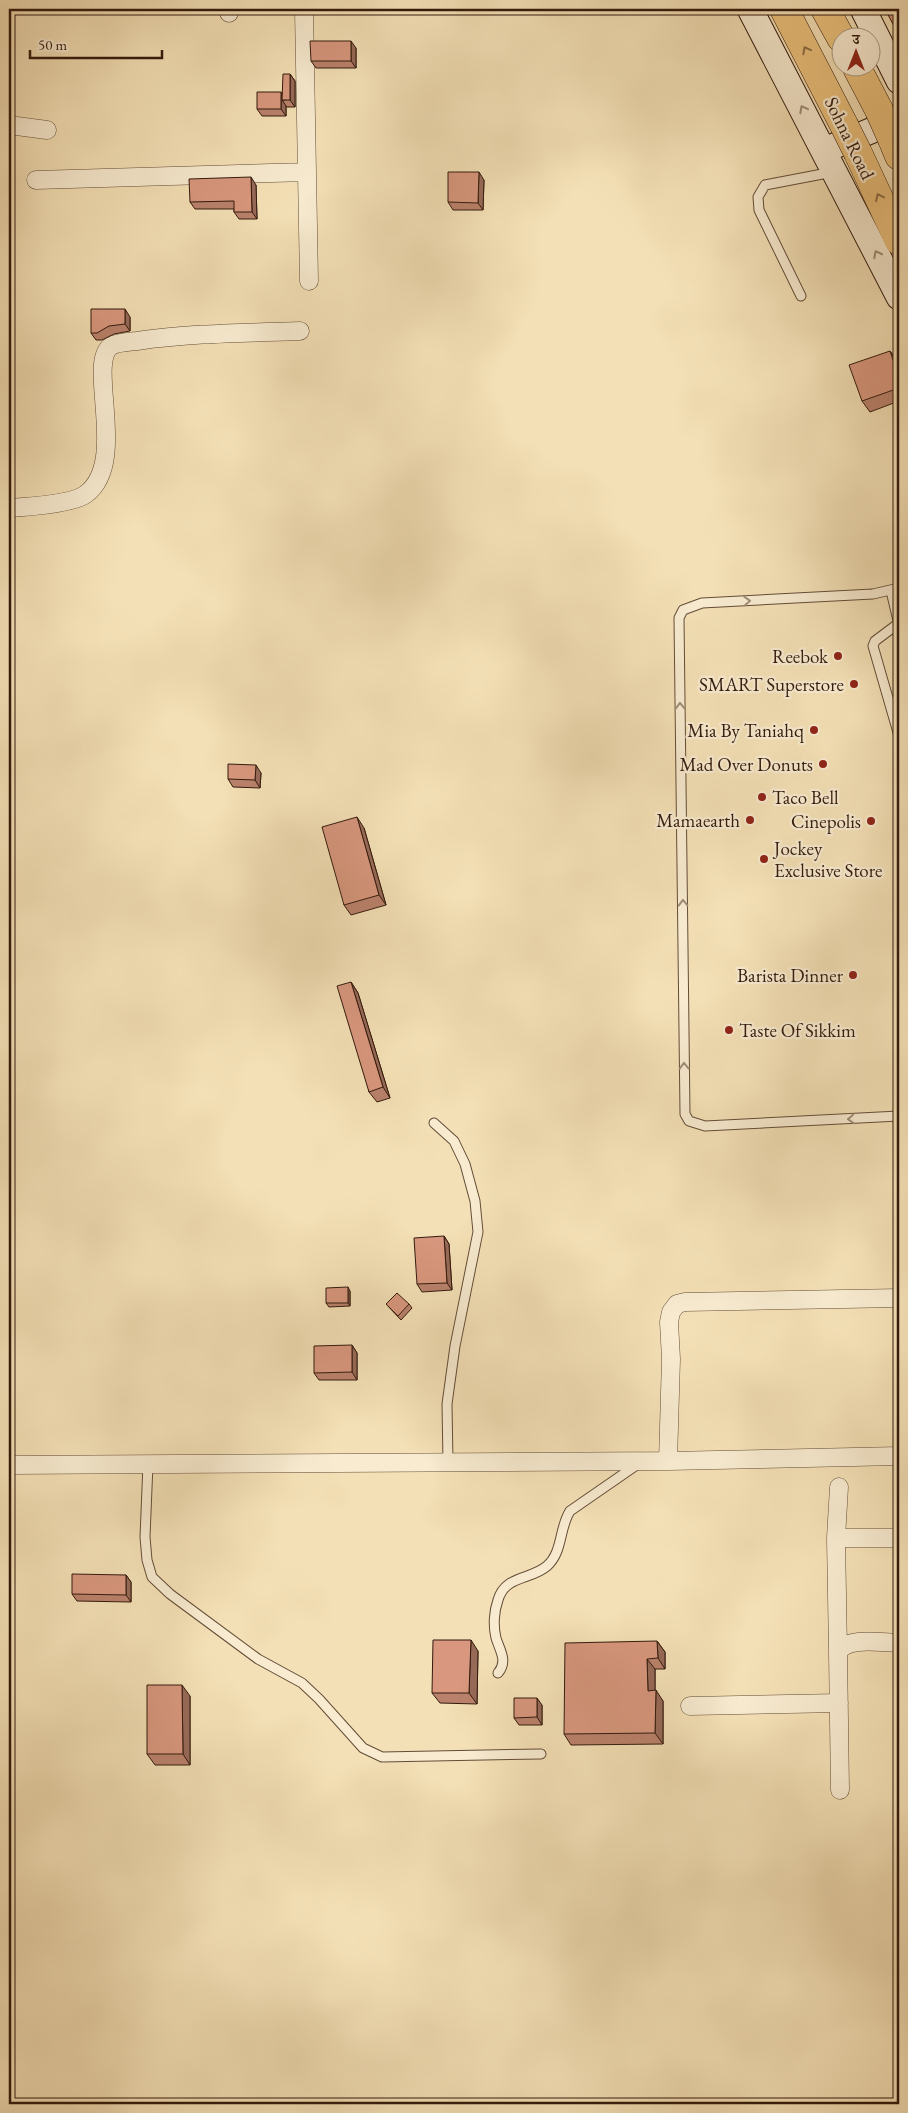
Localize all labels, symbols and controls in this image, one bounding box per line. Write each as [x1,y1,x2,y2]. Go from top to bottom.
scale bar [30,28,162,60]
north arrow [830,28,880,78]
text: उ [851,30,860,48]
text: 50 m [38,35,67,54]
one-way arrow [802,46,812,55]
street label: Sohna Road [819,93,880,184]
one-way arrow [799,105,809,114]
one-way arrow [874,193,885,202]
one-way arrow [873,250,884,259]
one-way arrow [743,595,751,606]
place label: Reebok [772,644,829,669]
marker: Reebok [832,650,844,662]
place label: SMART Superstore [699,672,844,697]
marker: SMART Superstore [848,678,860,690]
one-way arrow [675,701,685,709]
place label: Mia By Taniahq [687,718,804,743]
marker: Mia By Taniahq [808,724,820,736]
place label: Mad Over Donuts [679,752,813,777]
marker: Mad Over Donuts [817,758,829,770]
place label: Taco Bell [772,785,839,810]
marker: Taco Bell [756,791,768,803]
place label: Mamaearth [656,808,740,833]
place label: Cinepolis [791,809,861,834]
marker: Mamaearth [744,814,756,826]
marker: Cinepolis [865,815,877,827]
place label: Jockey Exclusive Store [772,836,883,883]
marker: Jockey Exclusive Store [758,853,770,865]
one-way arrow [677,899,688,907]
place label: Barista Dinner [737,963,844,988]
marker: Barista Dinner [847,969,859,981]
place label: Taste Of Sikkim [739,1018,856,1043]
marker: Taste Of Sikkim [723,1024,735,1036]
one-way arrow [679,1061,690,1069]
one-way arrow [846,1113,854,1124]

